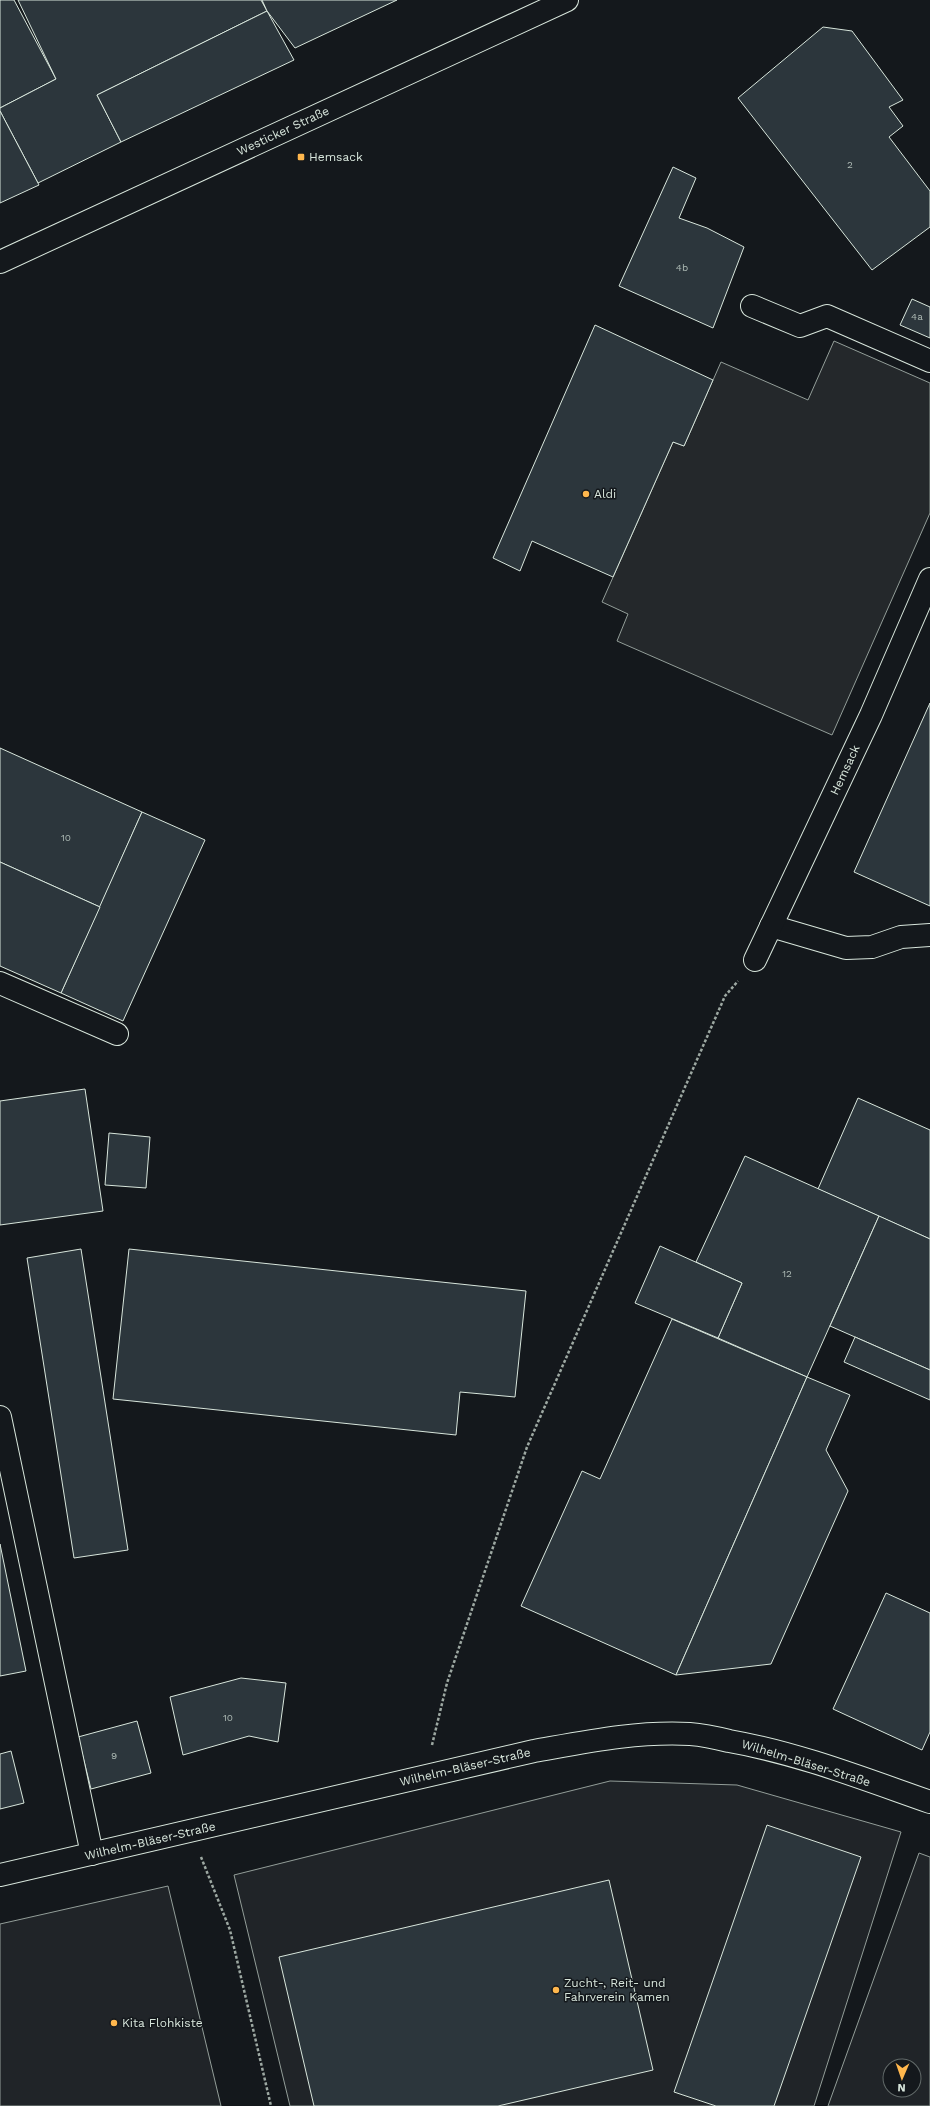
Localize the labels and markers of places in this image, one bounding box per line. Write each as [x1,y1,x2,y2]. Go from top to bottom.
place label: Hemsack [309,150,363,164]
marker: Hemsack [296,152,306,162]
place label: Aldi [594,487,616,501]
marker: Aldi [581,489,591,499]
place label: Zucht-, Reit- und Fahrverein Kamen [564,1976,670,2004]
marker: Zucht-, Reit- und Fahrverein Kamen [551,1985,561,1995]
place label: Kita Flohkiste [122,2016,203,2030]
marker: Kita Flohkiste [109,2018,119,2028]

